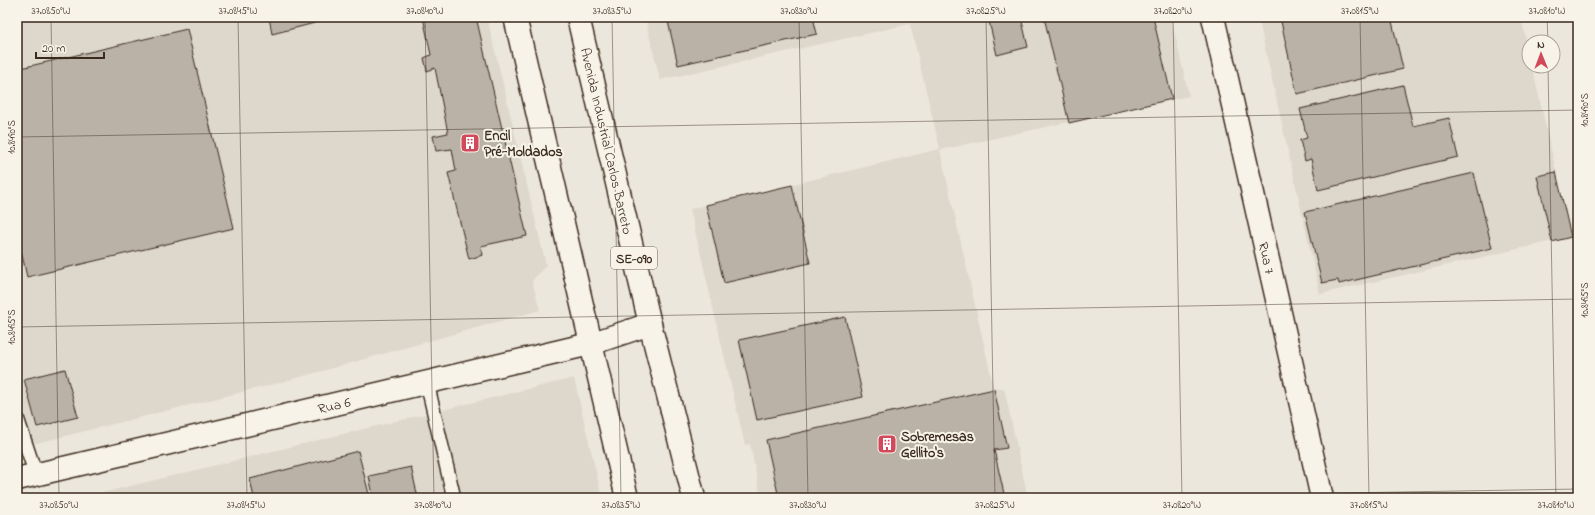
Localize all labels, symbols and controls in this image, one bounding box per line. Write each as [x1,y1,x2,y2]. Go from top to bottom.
text: 37.0850°W [32,4,71,19]
text: 37.0845°W [219,4,258,19]
text: 37.0840°W [406,4,444,19]
text: 37.0835°W [593,4,632,19]
text: 37.0830°W [780,4,818,19]
text: 37.0825°W [966,4,1006,19]
text: 37.0820°W [1154,4,1192,19]
text: 37.0815°W [1341,4,1379,19]
text: 37.0810°W [1529,4,1565,19]
scale bar [36,34,104,60]
north arrow [1521,34,1561,74]
text: N [1537,37,1545,53]
text: 20 m [42,40,65,58]
street label: Avenida Industrial Carlos Barreto [574,46,637,237]
text: 10.8490°S [1578,93,1593,127]
text: 10.8490°S [5,120,20,154]
place label: Encil Pré-Moldados [484,126,563,163]
building icon: Encil Pré-Moldados [459,132,481,154]
street label: Rua 7 [1252,240,1279,277]
road number: SE-090 [611,247,657,269]
text: 10.8495°S [1578,282,1593,318]
text: 10.8495°S [5,309,20,345]
street label: Rua 6 [316,393,353,420]
place label: Sobremesas Gellito's [901,427,974,464]
building icon: Sobremesas Gellito's [876,433,898,455]
text: 37.0850°W [40,498,79,513]
text: 37.0845°W [227,498,266,513]
text: 37.0840°W [414,498,452,513]
text: 37.0835°W [602,498,641,513]
text: 37.0830°W [789,498,827,513]
text: 37.0825°W [975,498,1015,513]
text: 37.0820°W [1163,498,1201,513]
text: 37.0815°W [1350,498,1388,513]
text: 37.0810°W [1538,498,1574,513]

